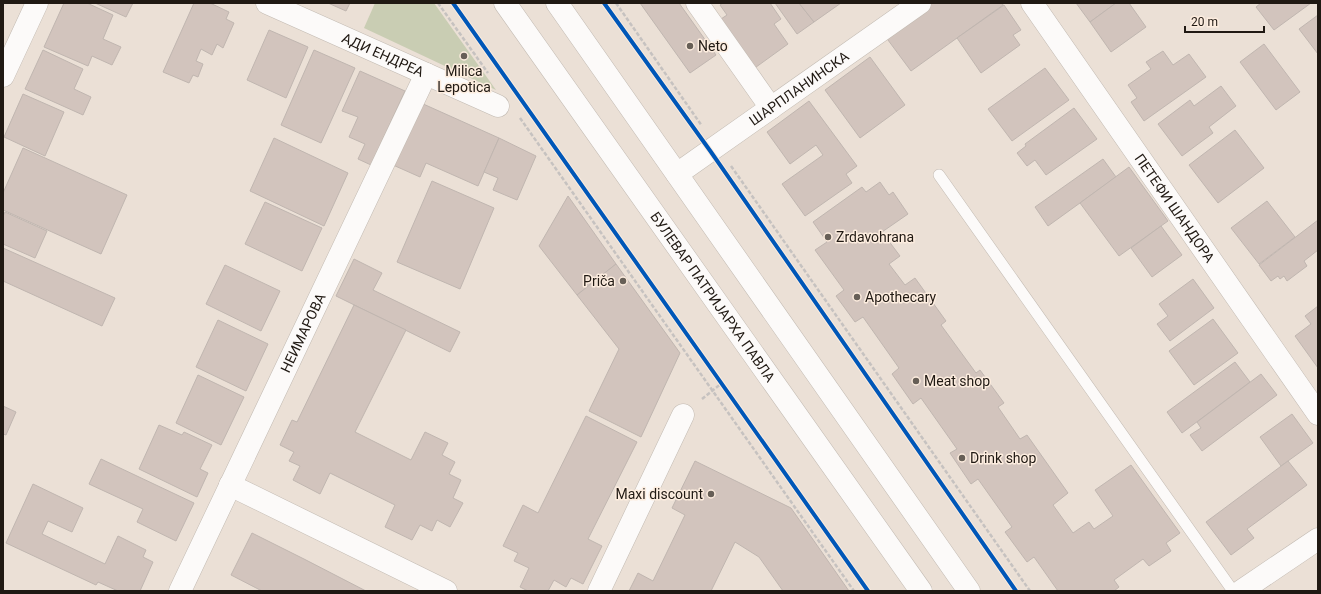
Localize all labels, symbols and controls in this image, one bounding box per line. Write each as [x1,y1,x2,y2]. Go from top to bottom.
scale bar [1185,8,1264,34]
text: 20 m [1191,15,1218,29]
street label: АДИ ЕНДРЕА [340,30,426,80]
place label: Neto [698,38,728,54]
marker: Neto [685,41,695,51]
street label: ШАРПЛАНИНСКА [746,48,852,129]
marker: Milica Lepotica [459,51,469,61]
place label: Milica Lepotica [437,63,491,95]
street label: ПЕТЕФИ ШАНДОРА [1132,151,1218,265]
street label: БУЛЕВАР ПАТРИЈАРХА ПАВЛА [647,209,779,385]
place label: Zrdavohrana [836,229,914,245]
marker: Zrdavohrana [823,232,833,242]
place label: Priča [583,273,615,289]
marker: Priča [618,276,628,286]
place label: Apothecary [865,289,937,305]
street label: НЕИМАРОВА [277,291,329,375]
marker: Apothecary [852,292,862,302]
place label: Meat shop [924,373,990,389]
marker: Meat shop [911,376,921,386]
place label: Drink shop [970,450,1037,466]
marker: Drink shop [957,453,967,463]
place label: Maxi discount [615,486,703,502]
marker: Maxi discount [706,489,716,499]

